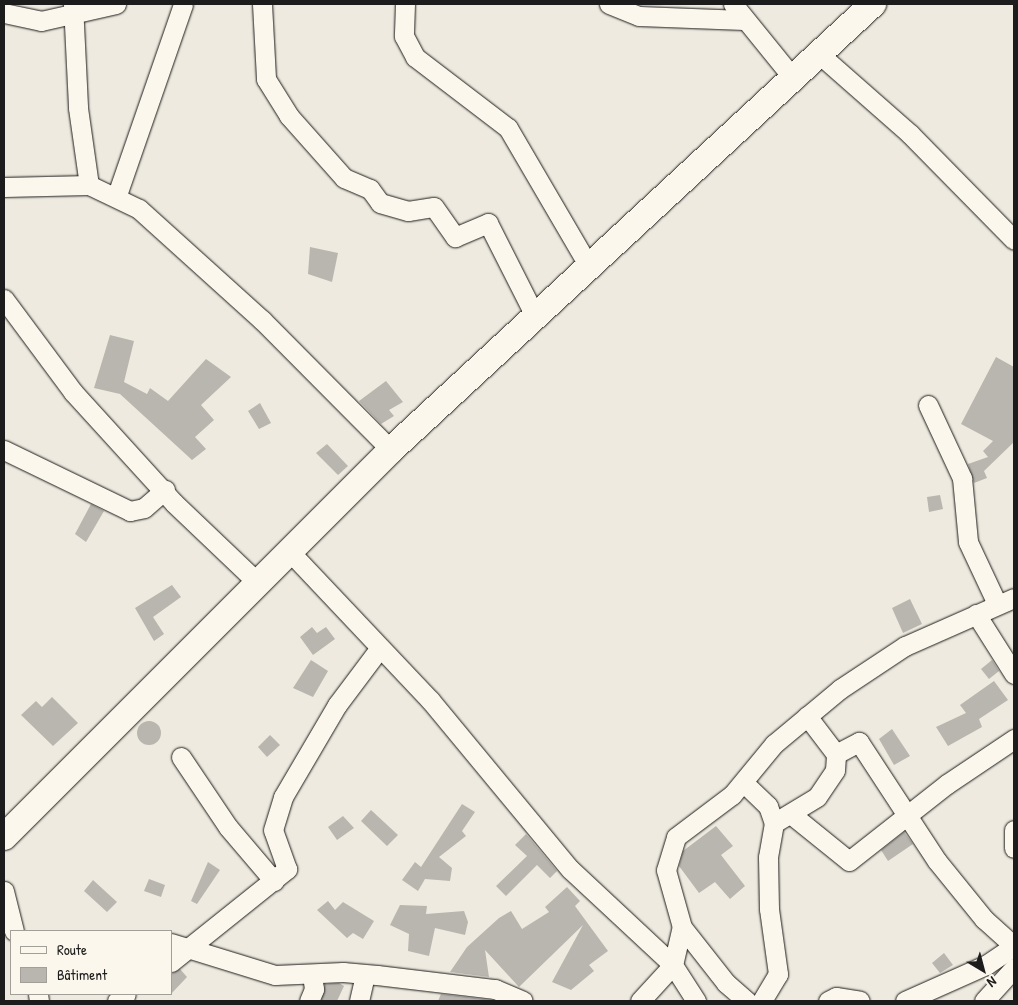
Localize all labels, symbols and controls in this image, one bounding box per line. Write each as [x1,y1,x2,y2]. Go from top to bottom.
legend [10,930,172,995]
text: Route [57,939,87,960]
north arrow [958,945,1008,995]
text: Bâtiment [57,964,107,985]
text: N [984,973,1001,992]

